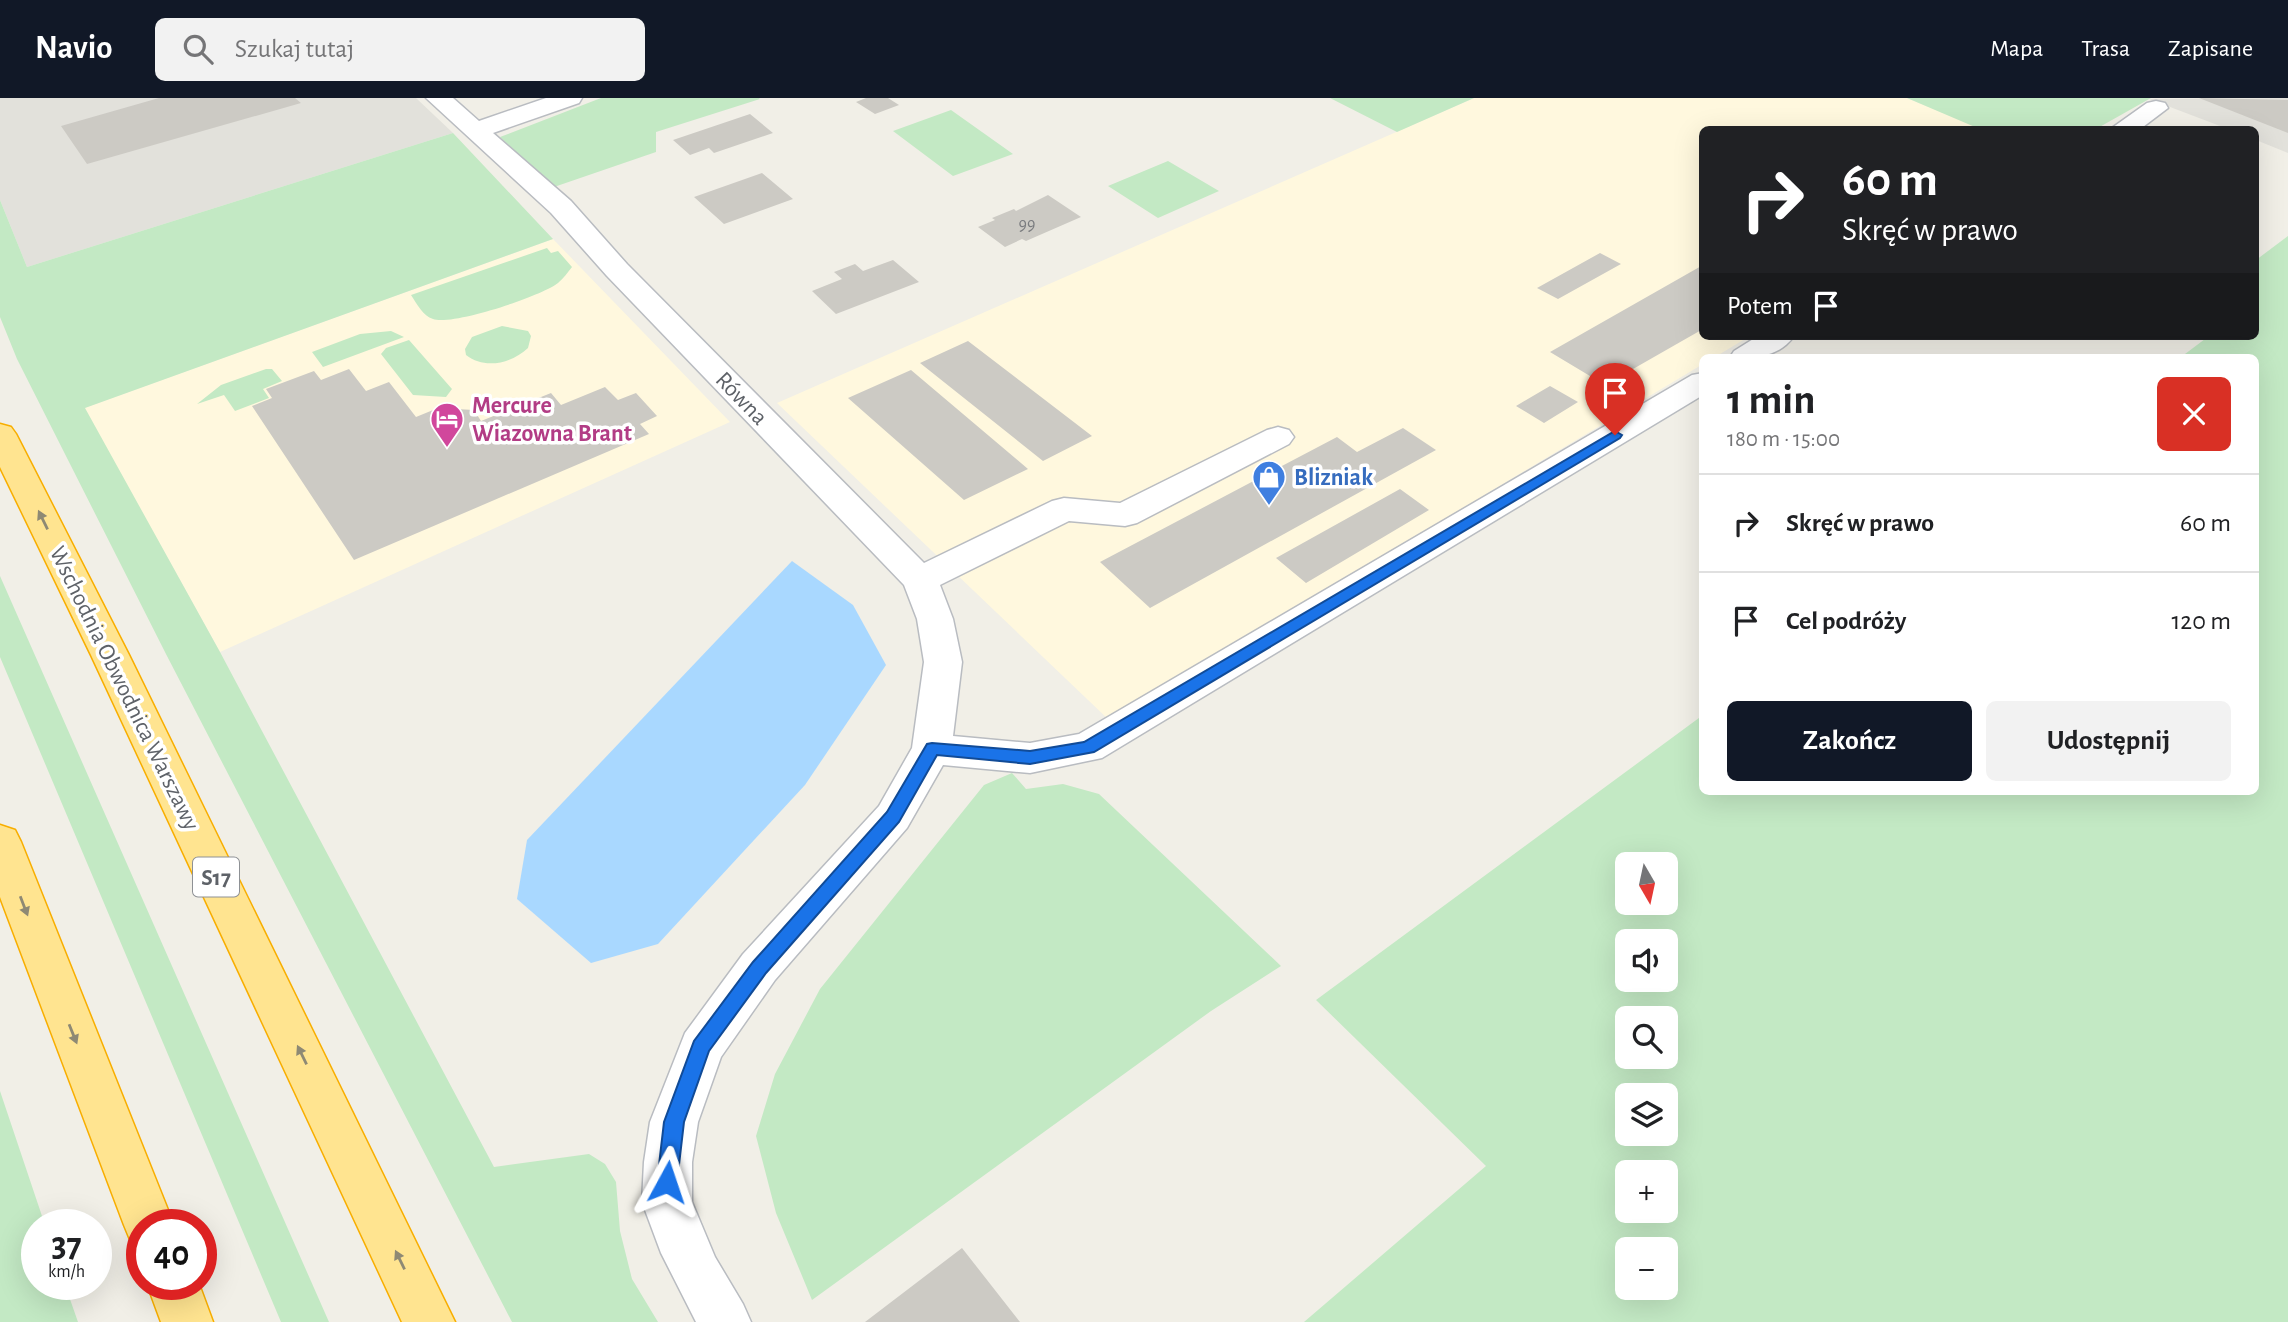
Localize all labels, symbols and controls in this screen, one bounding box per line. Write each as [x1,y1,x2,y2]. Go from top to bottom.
search box [155,18,645,81]
icon: search [179,30,217,68]
text: Navio [35,32,113,65]
text: Szukaj tutaj [235,36,354,62]
text: Mapa [1990,37,2043,61]
text: Trasa [2081,37,2130,61]
text: Zapisane [2168,37,2253,61]
icon: right [1727,154,1818,245]
text: 60 m [1842,156,1938,205]
text: Skręć w prawo [1842,214,2018,246]
house number: 99 [1019,216,1035,234]
icon: arrive [1807,287,1845,325]
text: Potem [1727,293,1793,319]
pin [1585,363,1645,435]
street label: Równa [711,367,772,430]
icon: arrive [1596,374,1634,412]
button: close [2157,377,2231,451]
text: 1 min [1727,379,1816,421]
place label: Mercure Wiazowna Brant [472,394,632,446]
hotel icon: Mercure Wiazowna Brant [428,400,466,449]
text: 180 m · 15:00 [1727,428,1840,451]
shop icon: Blizniak [1250,458,1288,507]
place label: Blizniak [1294,466,1373,490]
icon: right [1727,504,1765,542]
one-way arrow [37,510,48,530]
text: Skręć w prawo [1786,510,1934,536]
text: 60 m [2180,510,2231,536]
street label: Wschodnia Obwodnica Warszawy [45,543,203,834]
icon: arrive [1727,602,1765,640]
text: Cel podróży [1786,608,1906,634]
text: 120 m [2171,608,2231,634]
button: Zakończ [1727,701,1972,781]
button: Udostępnij [1986,701,2231,781]
north arrow [1615,852,1678,915]
map controls [1615,852,1678,1300]
road number: S17 [193,858,239,897]
one-way arrow [19,896,30,917]
button: sound [1615,929,1678,992]
button: search [1615,1006,1678,1069]
one-way arrow [68,1023,79,1044]
one-way arrow [296,1045,307,1065]
button: layers [1615,1083,1678,1146]
position arrow [630,1145,704,1219]
button: + [1615,1160,1678,1223]
speed limit sign: 40 [126,1209,217,1300]
text: 37 [51,1228,82,1263]
button: − [1615,1237,1678,1300]
one-way arrow [394,1250,406,1270]
text: km/h [48,1263,85,1281]

